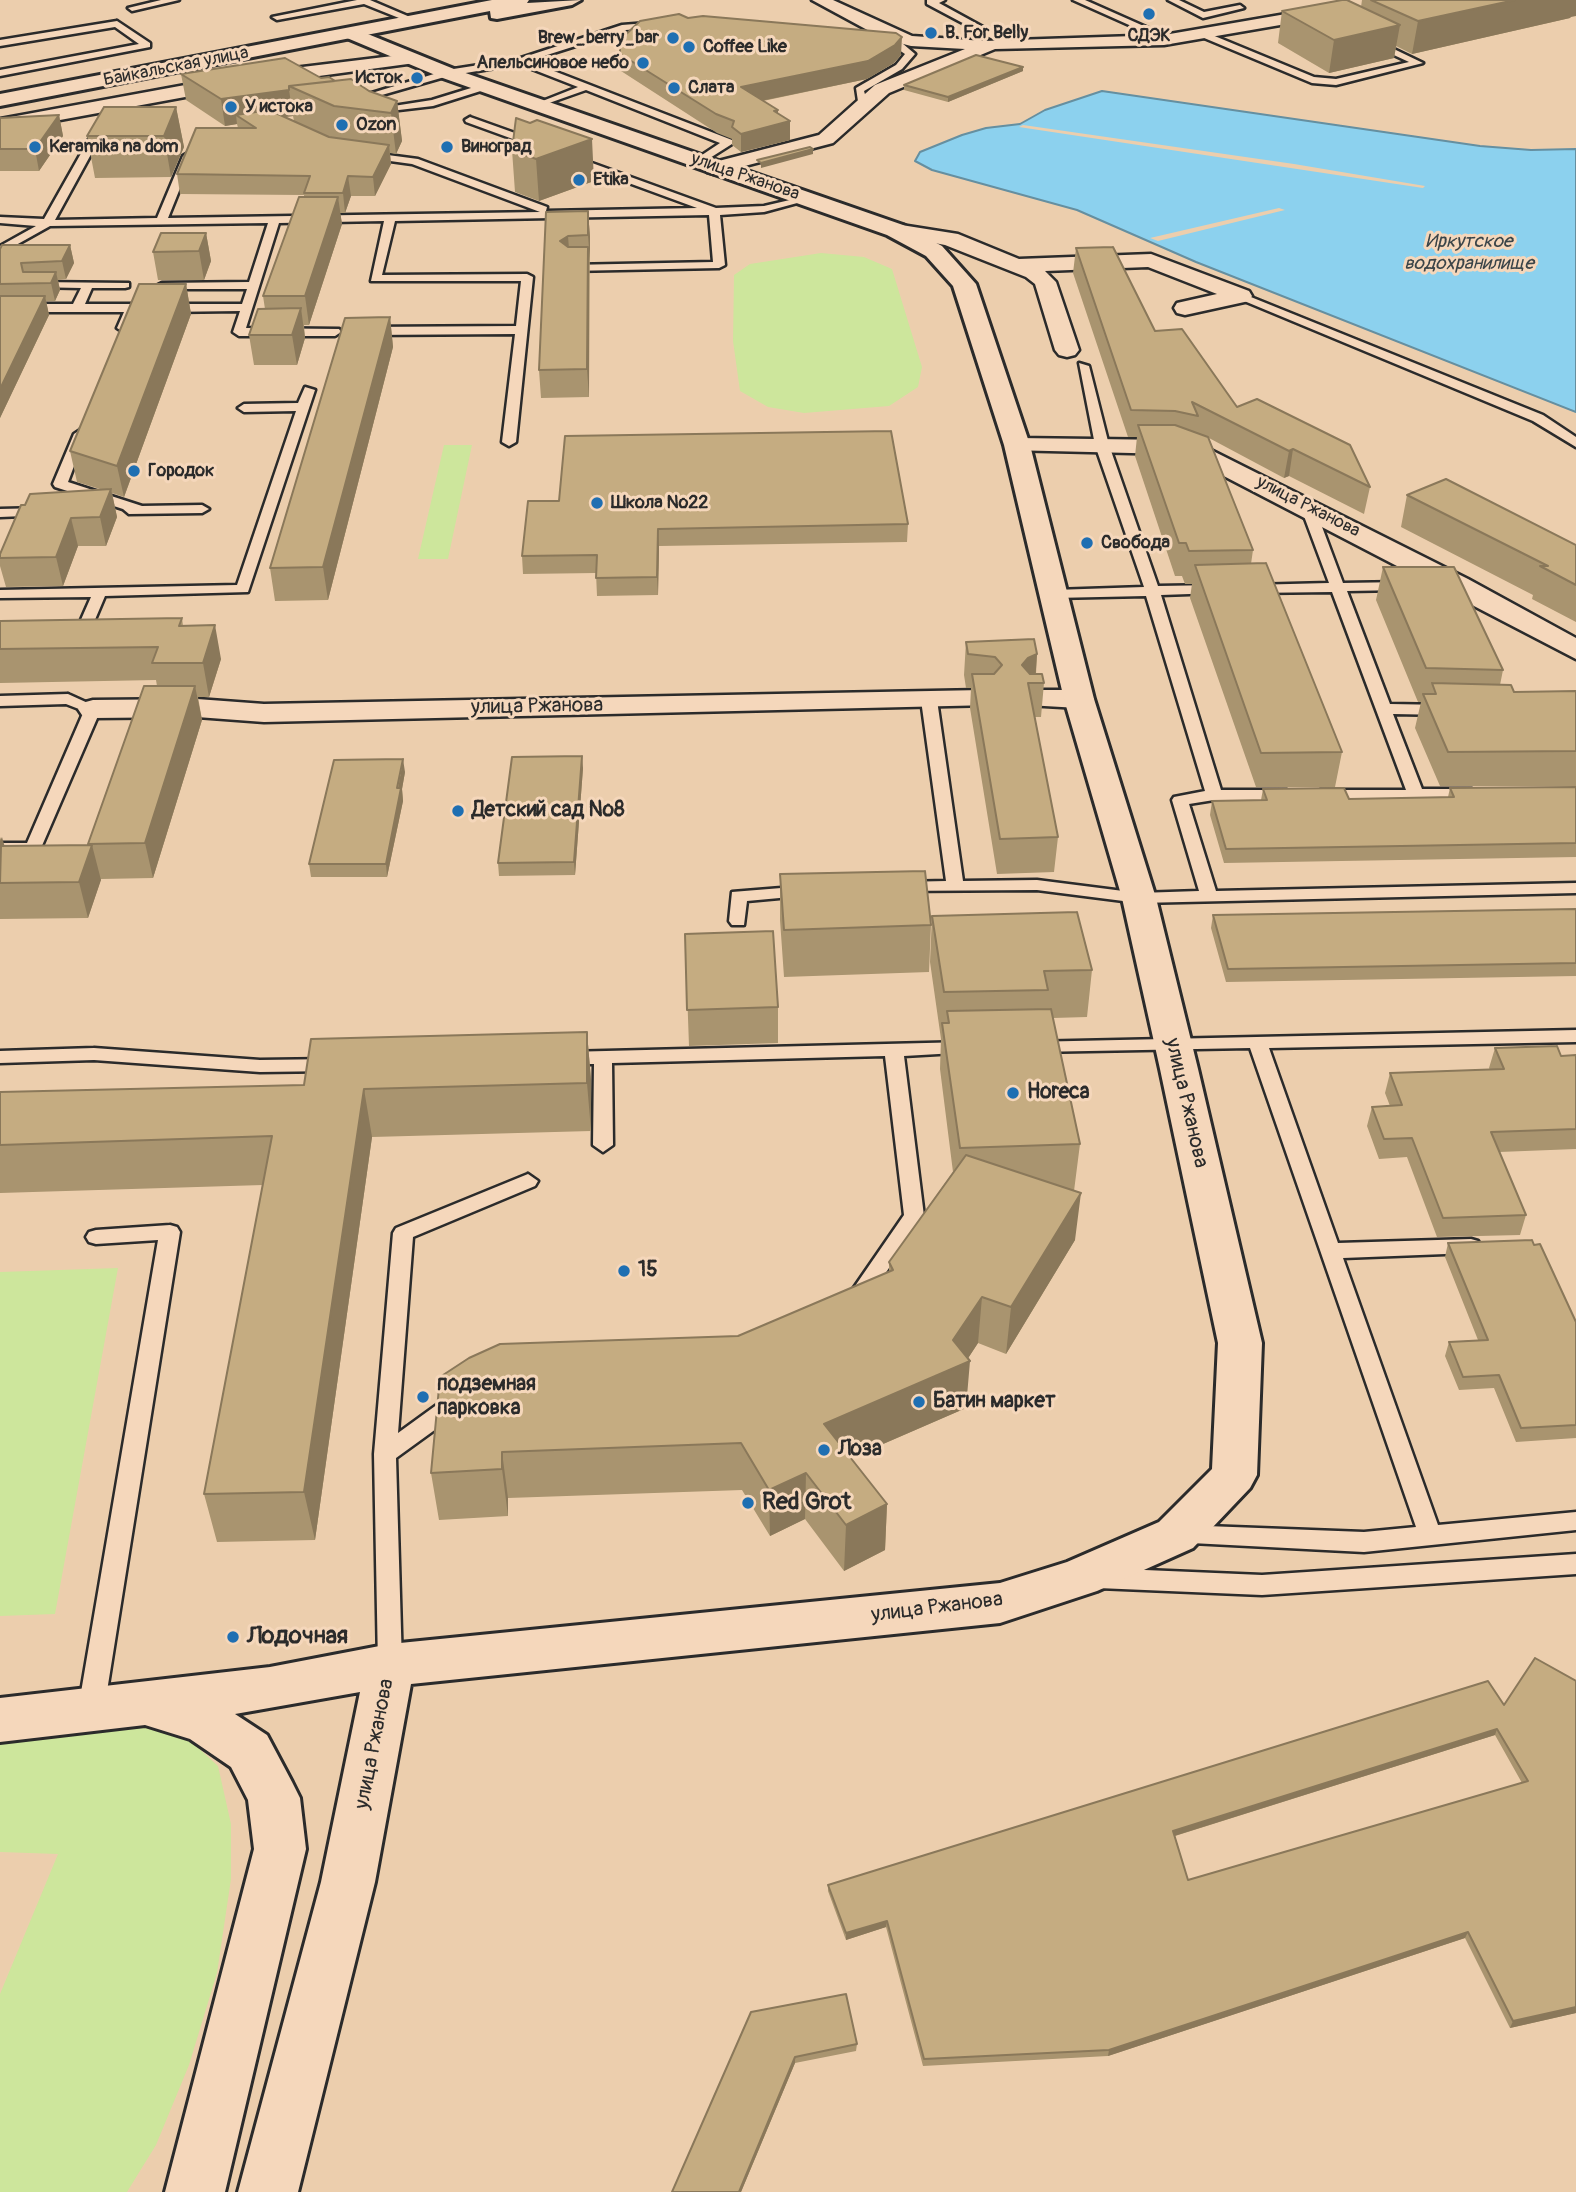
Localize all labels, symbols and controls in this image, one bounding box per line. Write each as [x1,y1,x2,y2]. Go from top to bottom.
marker: СДЭК [1141,6,1157,22]
place label: B. For Belly [945,22,1028,44]
marker: B. For Belly [923,25,939,41]
place label: СДЭК [1127,25,1171,47]
place label: Brew_berry_bar [538,27,659,49]
marker: Brew_berry_bar [665,30,681,46]
place label: Coffee Like [703,36,787,58]
marker: Coffee Like [681,39,697,55]
street label: Байкальская улица [102,42,250,92]
place label: Апельсиновое небо [477,52,629,74]
marker: Апельсиновое небо [635,55,651,71]
place label: Исток [355,67,403,89]
marker: Исток [409,70,425,86]
place label: Слата [688,77,734,99]
marker: Слата [666,80,682,96]
place label: У истока [245,96,313,118]
marker: У истока [223,99,239,115]
place label: Ozon [356,114,396,136]
marker: Ozon [334,117,350,133]
place label: Keramika na dom [49,136,179,158]
place label: Виноград [461,136,532,158]
marker: Keramika na dom [27,139,43,155]
marker: Виноград [439,139,455,155]
street label: улица Ржанова [688,148,802,206]
place label: Etika [593,169,629,191]
marker: Etika [571,172,587,188]
water label: Иркутское водохранилище [1404,231,1534,275]
place label: Городок [148,460,214,482]
marker: Городок [126,463,142,479]
street label: улица Ржанова [1253,472,1363,542]
place label: Школа №22 [611,492,708,514]
marker: Школа №22 [589,495,605,511]
place label: Свобода [1101,532,1170,554]
marker: Свобода [1079,535,1095,551]
street label: улица Ржанова [471,693,603,721]
place label: Детский сад №8 [472,798,625,824]
marker: Детский сад №8 [450,803,466,819]
street label: улица Ржанова [1159,1036,1213,1170]
place label: Horeca [1027,1080,1089,1106]
marker: Horeca [1005,1085,1021,1101]
place label: 15 [638,1258,658,1284]
marker: 15 [616,1263,632,1279]
place label: подземная парковка [437,1372,536,1422]
marker: подземная парковка [415,1389,431,1405]
place label: Батин маркет [933,1389,1055,1415]
marker: Батин маркет [911,1394,927,1410]
place label: Лоза [838,1437,882,1463]
marker: Лоза [816,1442,832,1458]
place label: Red Grot [762,1489,851,1517]
marker: Red Grot [740,1495,756,1511]
street label: улица Ржанова [870,1587,1004,1629]
place label: Лодочная [247,1623,348,1651]
marker: Лодочная [225,1629,241,1645]
street label: улица Ржанова [350,1677,400,1811]

